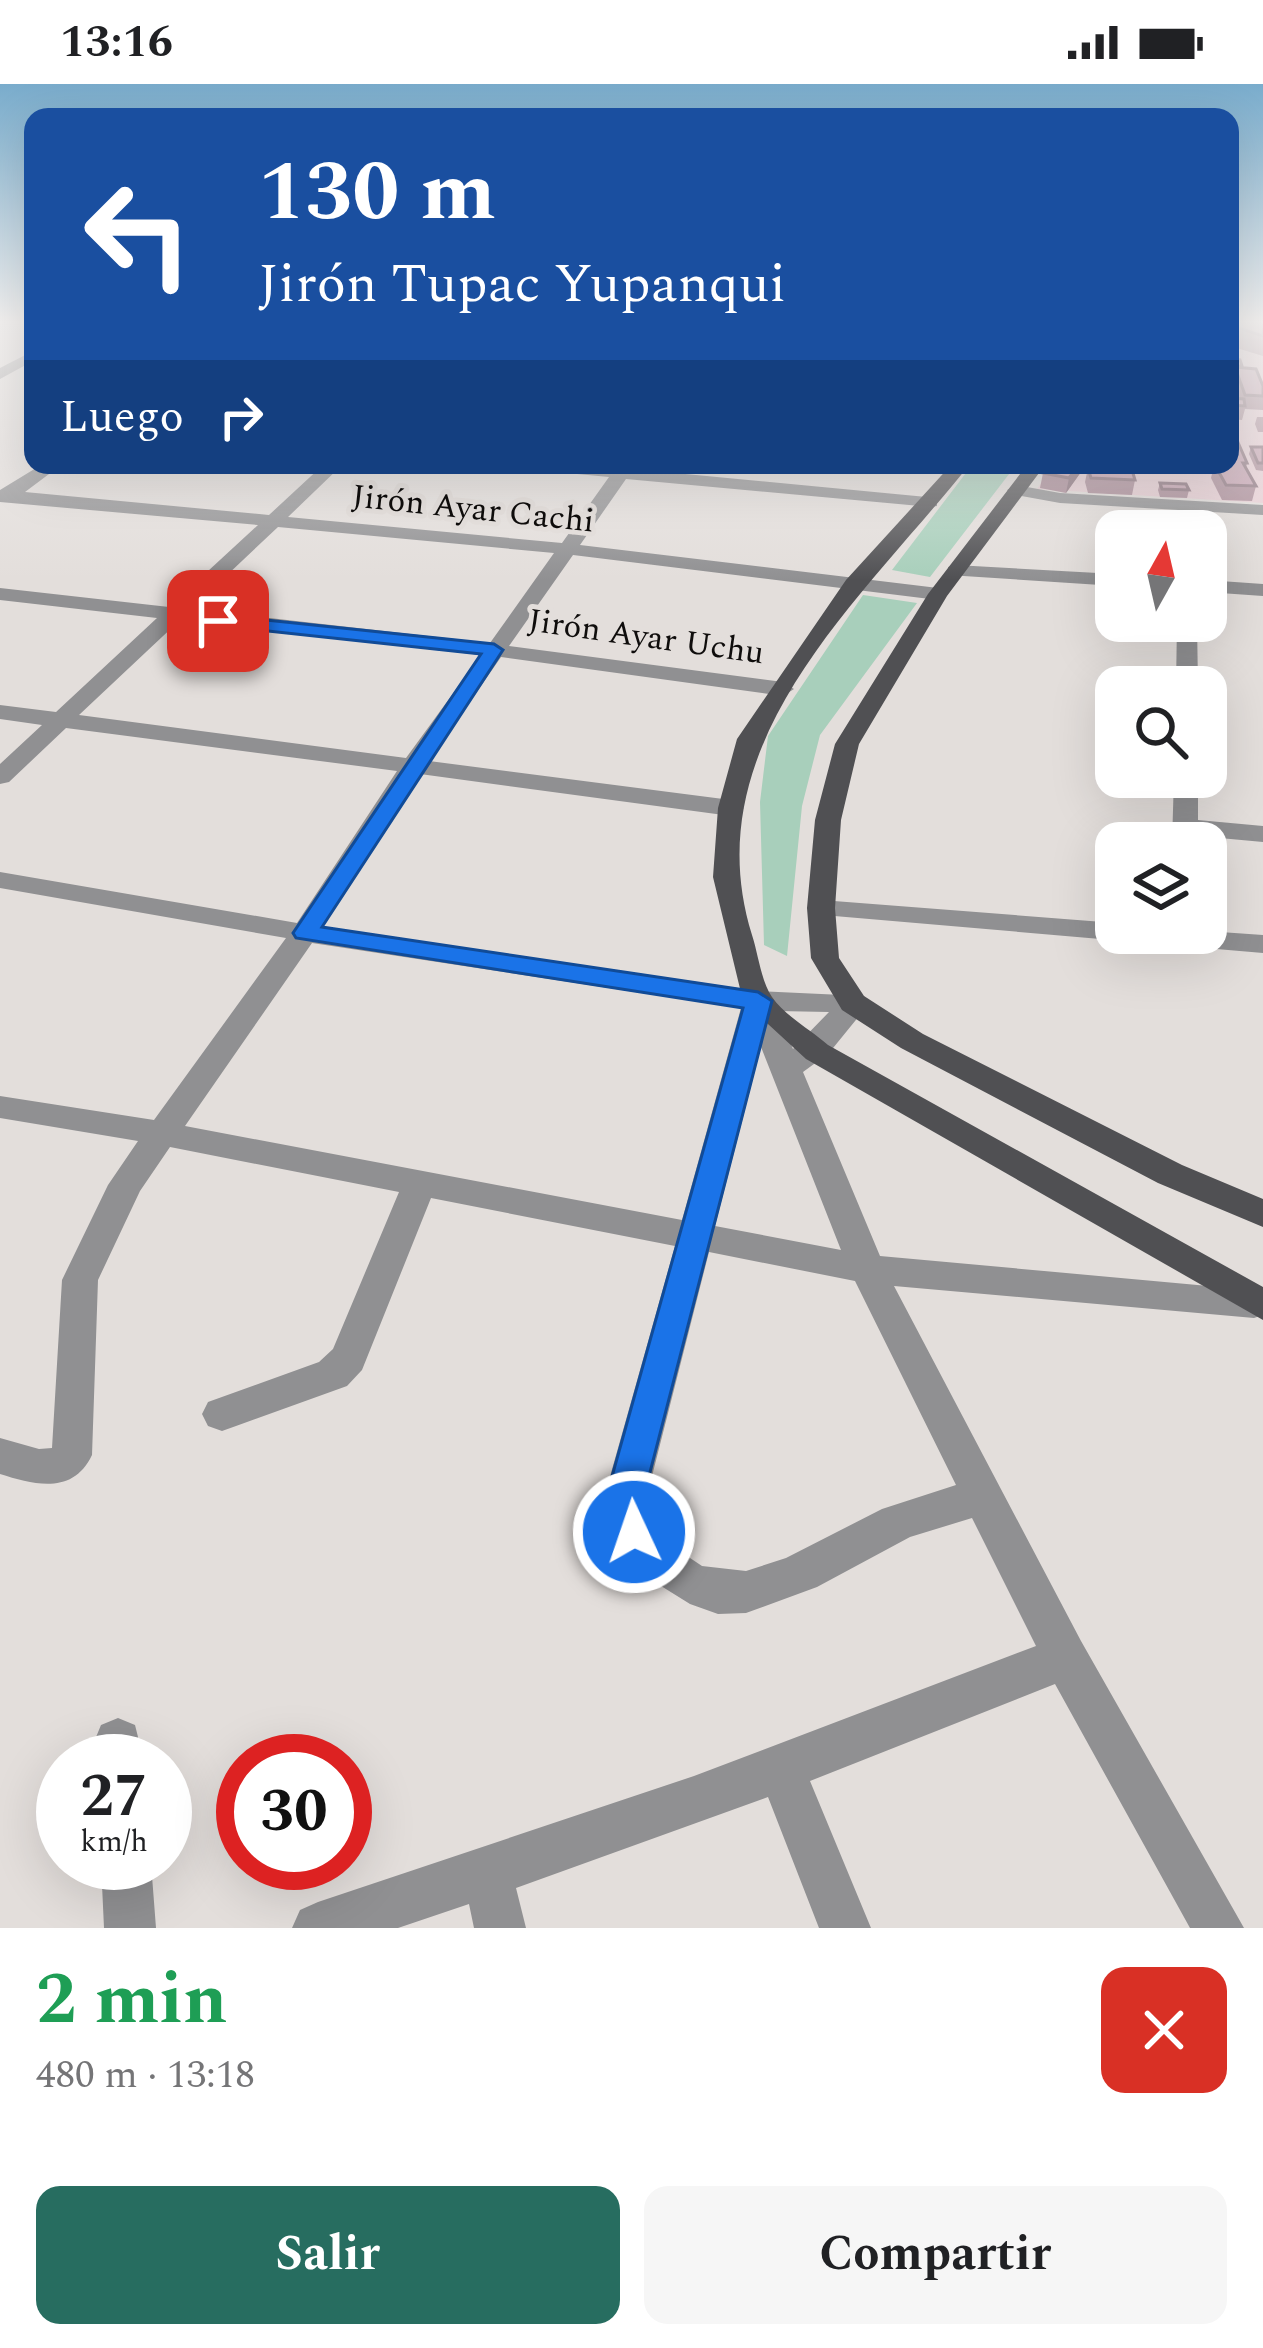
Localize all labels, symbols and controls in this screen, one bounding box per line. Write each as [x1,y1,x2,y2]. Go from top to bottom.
text: 13:16 [60,8,173,77]
text: 130 m [258,129,496,257]
icon: left [60,156,216,312]
text: Jirón Tupac Yupanqui [258,244,786,326]
text: Luego [60,383,184,452]
icon: right [208,384,274,450]
street label: Jirón Ayar Cachi [349,471,597,547]
north arrow [1095,510,1227,642]
map controls [1095,510,1227,954]
pin [167,570,269,672]
icon: arrive [185,588,251,654]
street label: Jirón Ayar Uchu [525,596,767,678]
button: search [1095,666,1227,798]
button: layers [1095,822,1227,954]
position arrow [571,1469,697,1595]
speed limit sign: 30 [216,1734,372,1890]
text: 27 [80,1751,148,1843]
text: km/h [80,1819,148,1865]
text: 2 min [36,1946,228,2055]
button: close [1101,1967,1227,2093]
text: 480 m · 13:18 [36,2046,255,2105]
button: Salir [36,2186,620,2324]
button: Compartir [644,2186,1227,2324]

